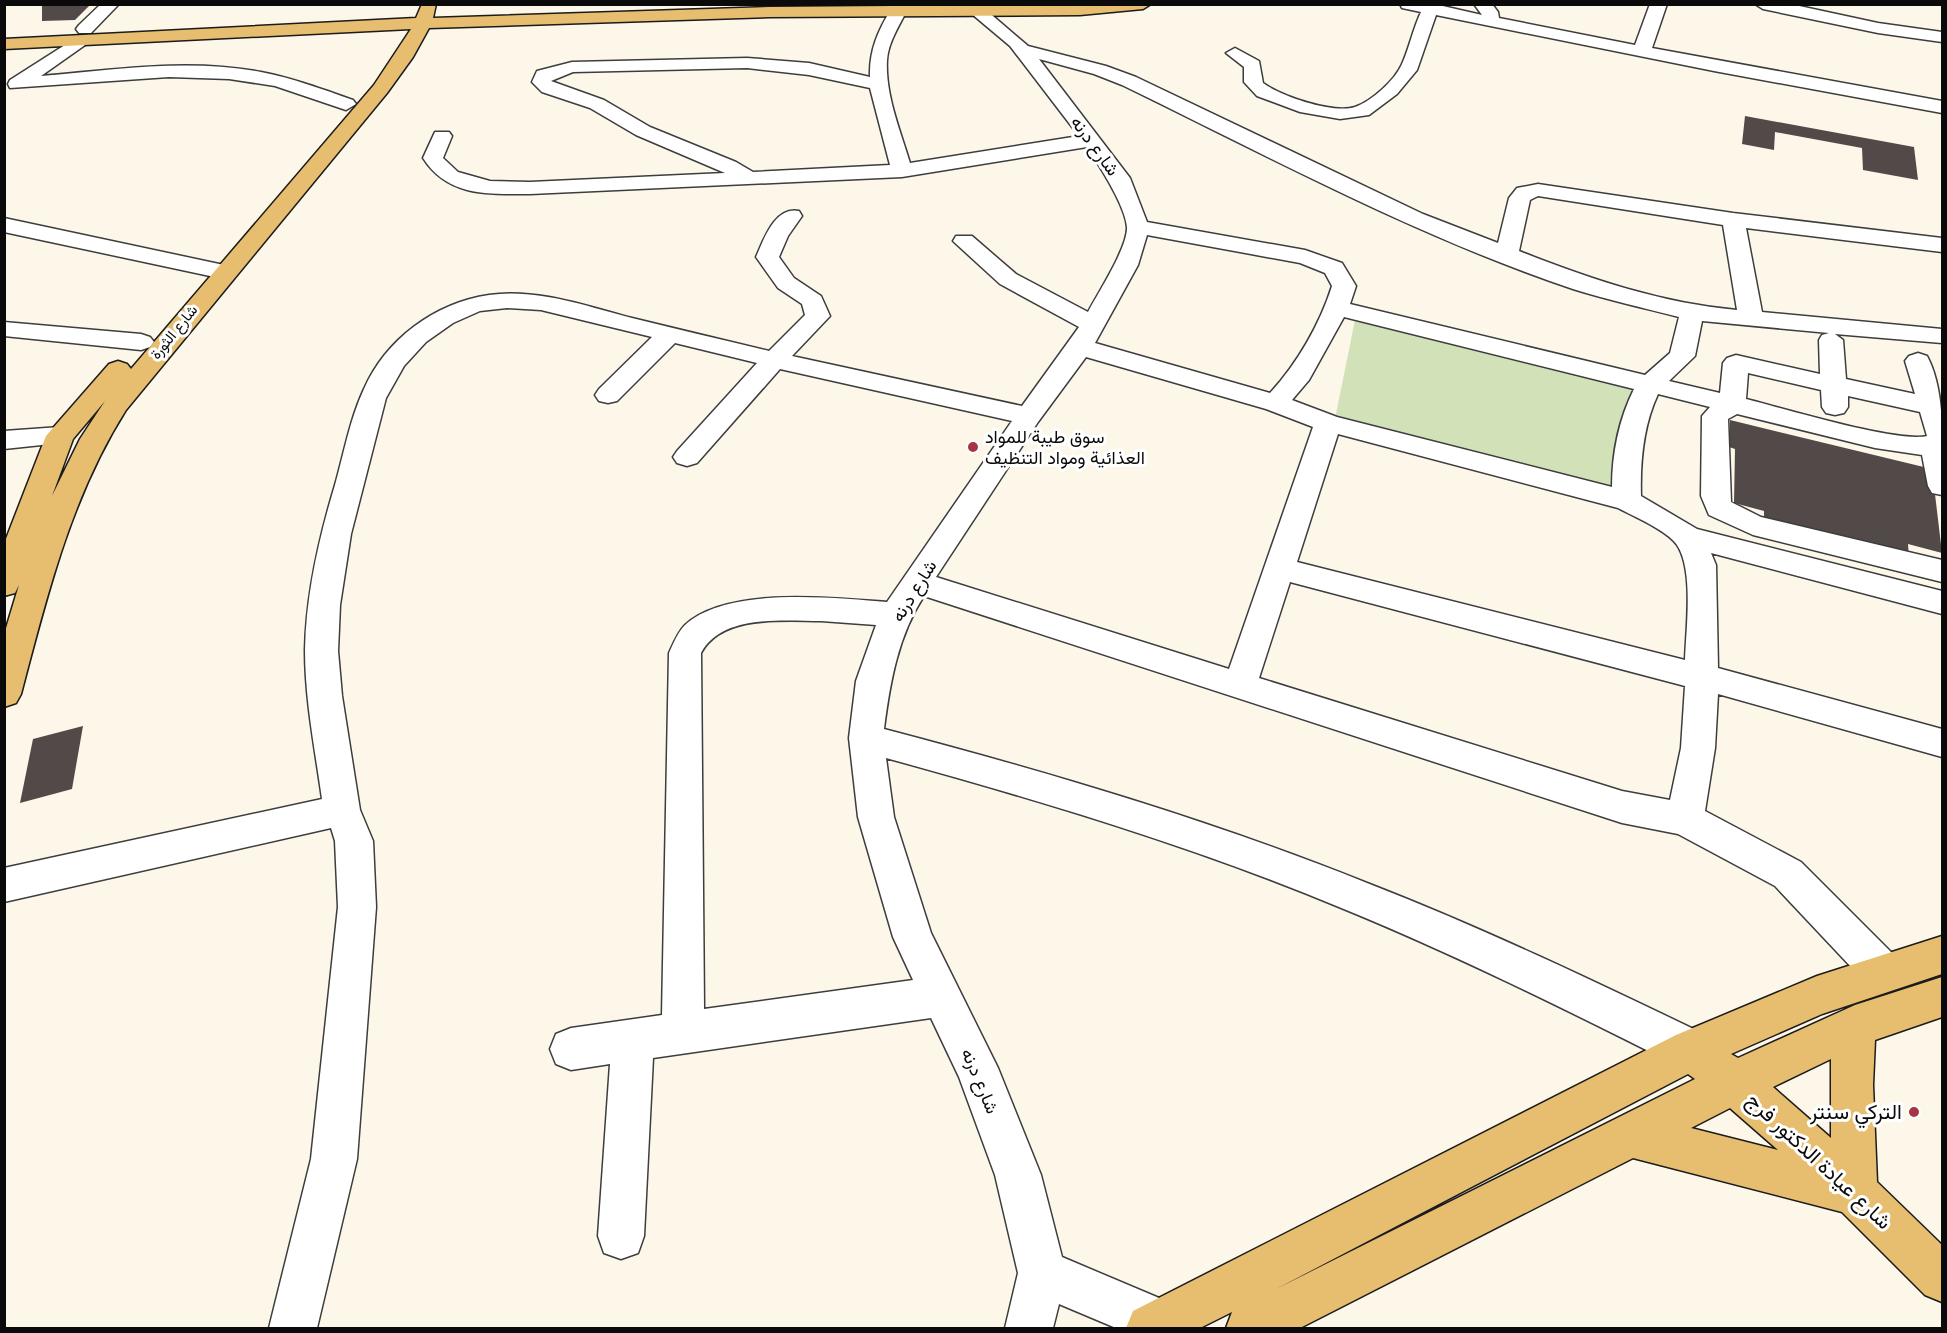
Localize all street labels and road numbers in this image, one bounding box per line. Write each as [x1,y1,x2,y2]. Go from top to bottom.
street label: شارع درنه [1063,111,1126,182]
street label: شارع الثورة [145,300,204,365]
street label: شارع درنه [885,555,944,628]
street label: شارع درنه [954,1044,1005,1118]
street label: شارع عيادة الدكتور فرج [1738,1086,1898,1238]

